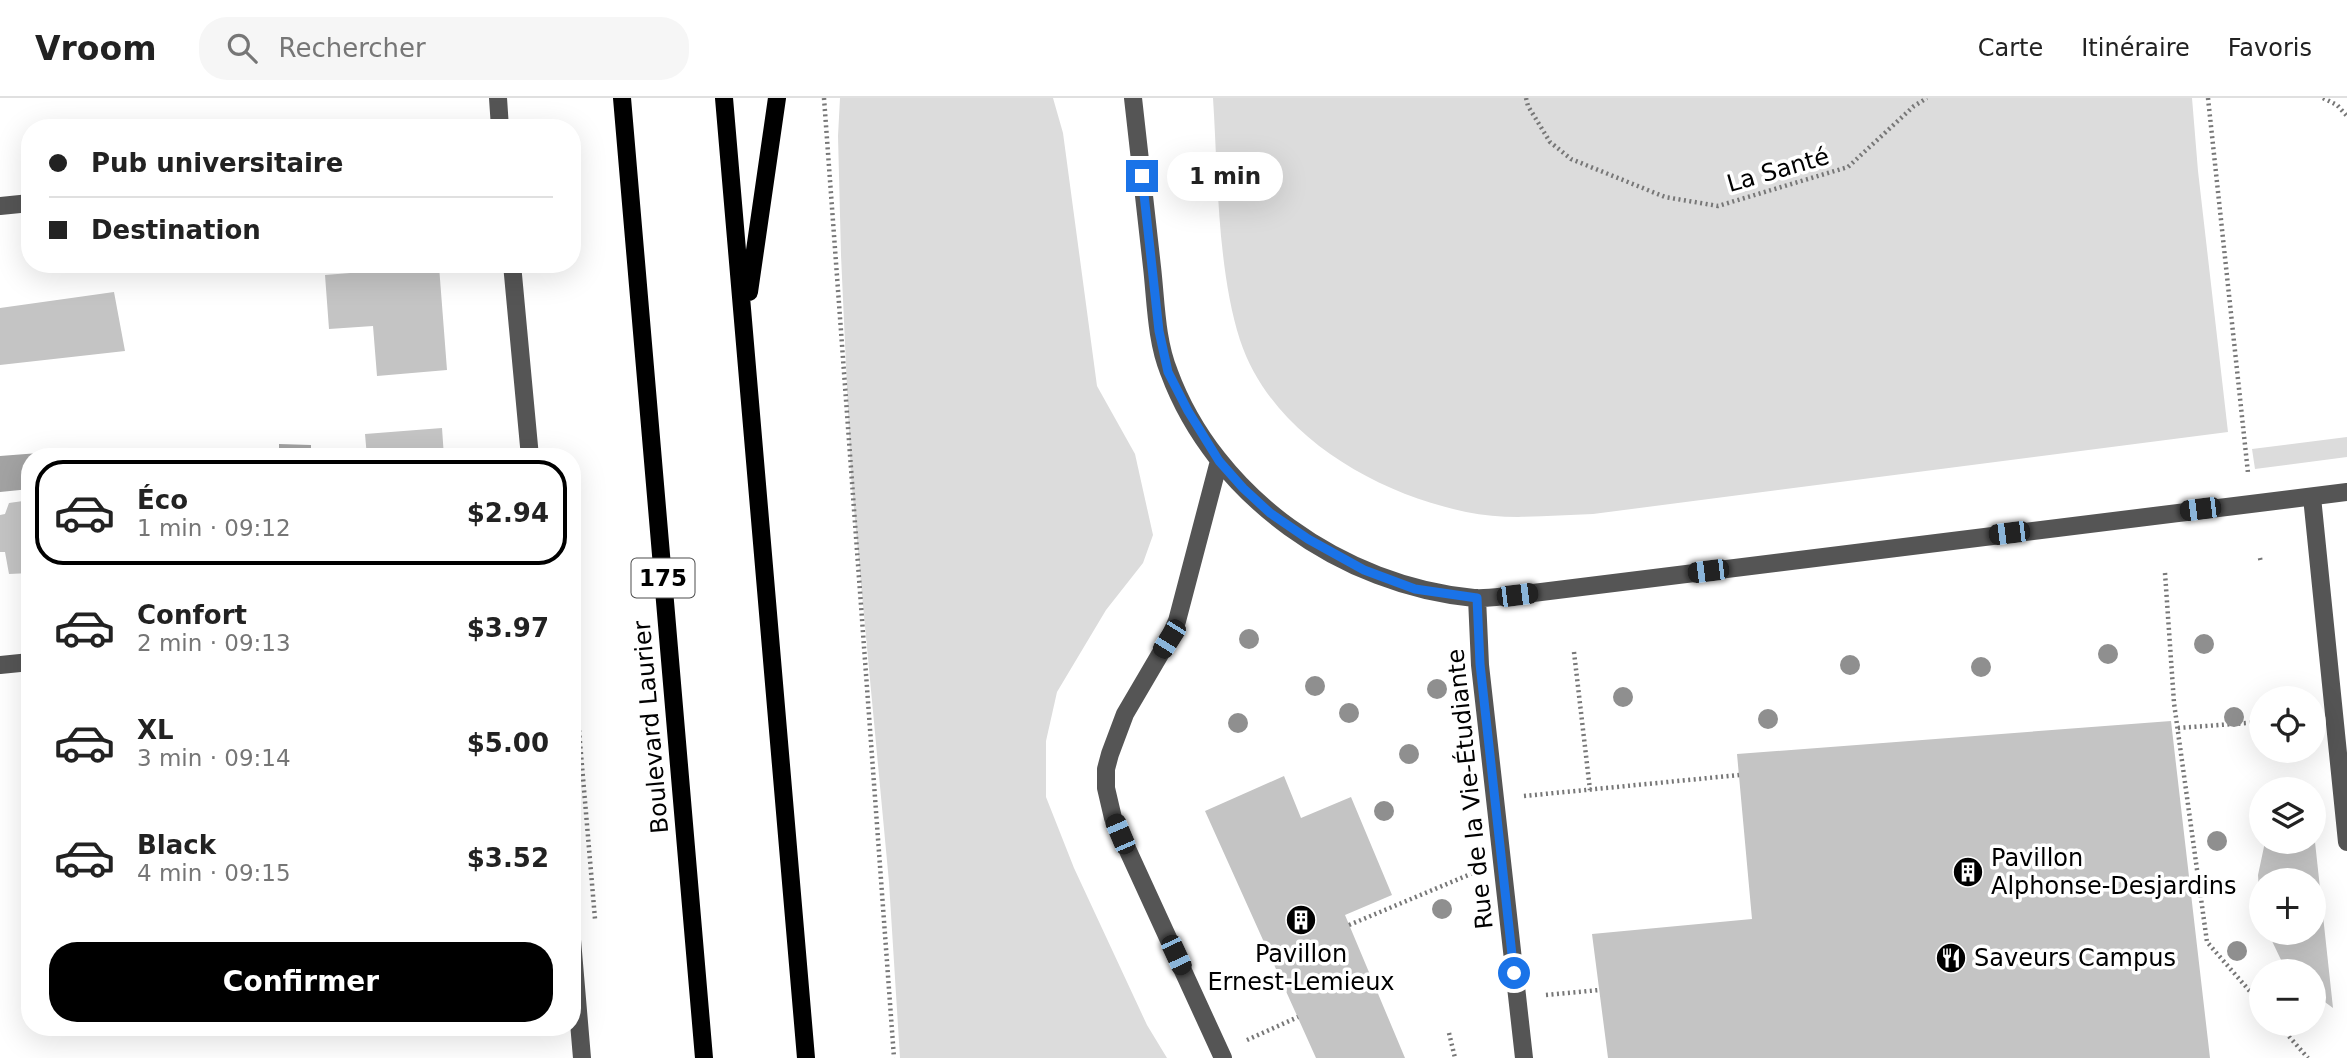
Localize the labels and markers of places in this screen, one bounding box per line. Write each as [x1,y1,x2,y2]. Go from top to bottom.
place label: Pavillon Alphonse-Desjardins [1991,844,2237,900]
building icon: Pavillon Alphonse-Desjardins [1951,855,1985,889]
building icon: Pavillon Ernest-Lemieux [1284,903,1318,937]
place label: Pavillon Ernest-Lemieux [1207,940,1395,996]
restaurant icon: Saveurs Campus [1934,941,1968,975]
place label: Saveurs Campus [1974,944,2176,972]

